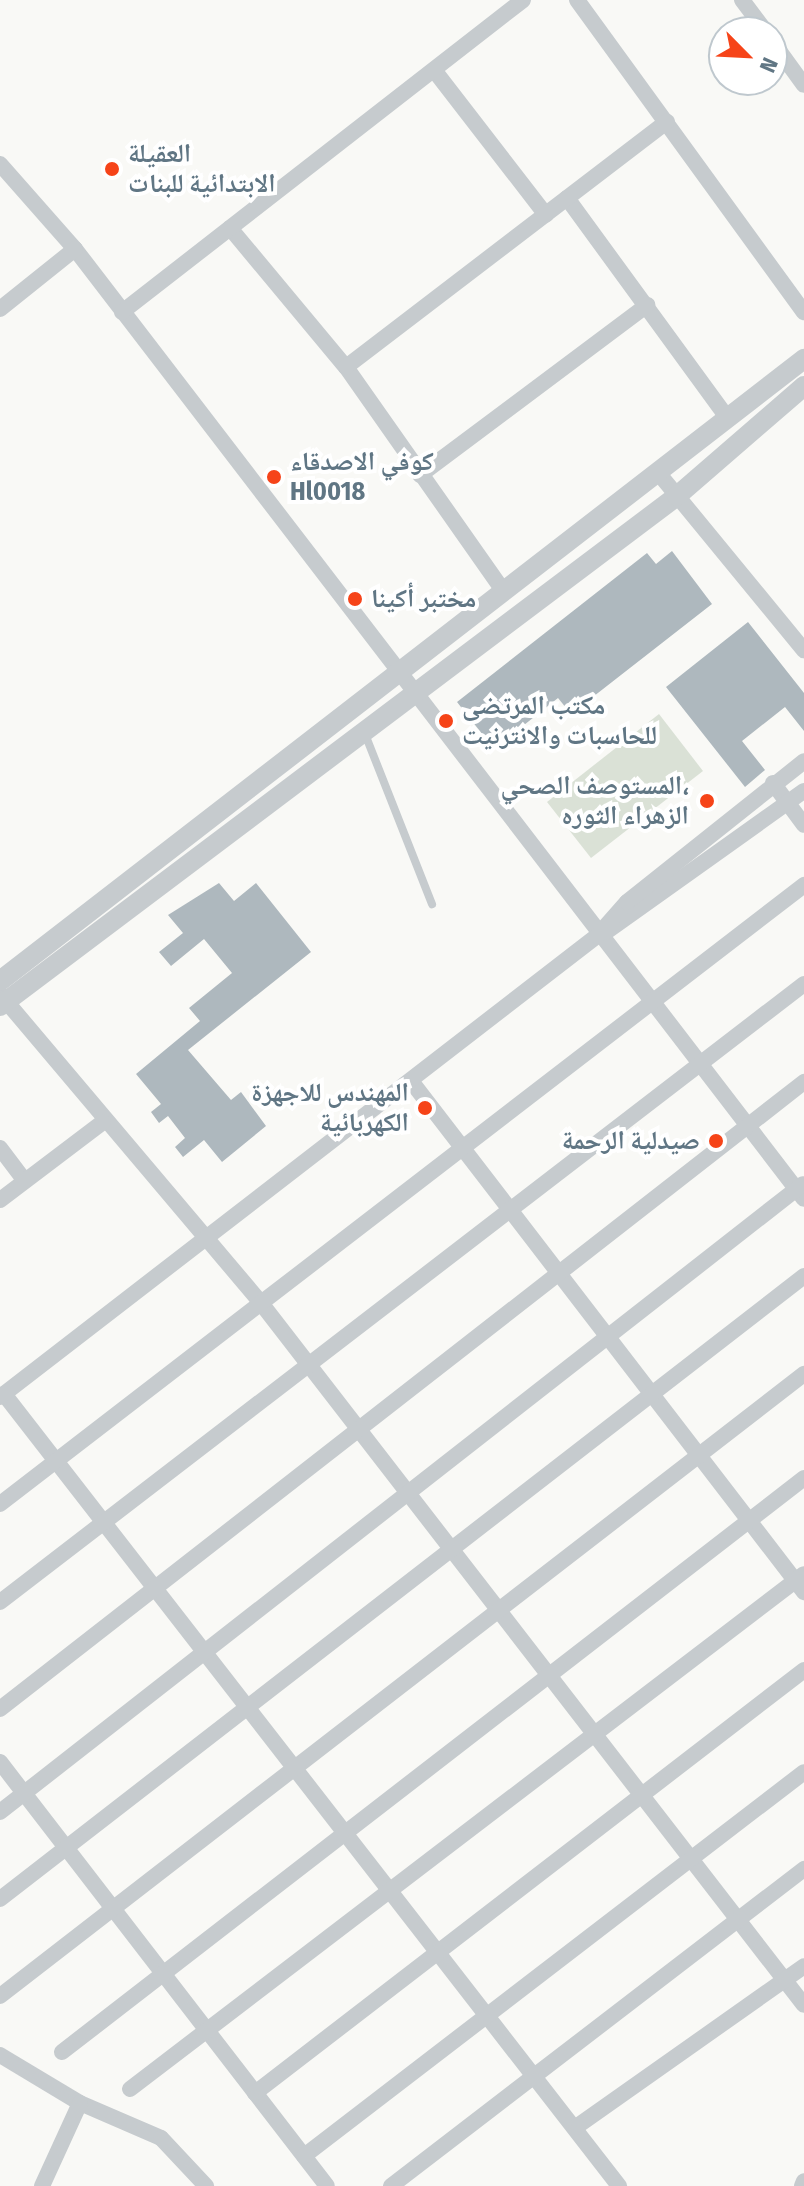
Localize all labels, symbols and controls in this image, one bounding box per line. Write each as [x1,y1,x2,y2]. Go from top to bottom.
north arrow [708,16,788,96]
text: N [754,54,784,77]
place label: العقيلة الابتدائية للبنات [128,138,276,200]
marker: العقيلة الابتدائية للبنات [103,160,121,178]
place label: كوفي الاصدقاء Hl0018 [290,446,434,508]
marker: كوفي الاصدقاء Hl0018 [265,468,283,486]
place label: مختبر أكينا [371,583,476,615]
marker: مختبر أكينا [346,590,364,608]
place label: مكتب المرتضى للحاسبات والانترنيت [462,690,657,752]
marker: مكتب المرتضى للحاسبات والانترنيت [437,712,455,730]
place label: المستوصف الصحي، الزهراء الثوره [501,770,689,832]
marker: المستوصف الصحي، الزهراء الثوره [696,790,718,812]
place label: المهندس للاجهزة الكهربائية [251,1077,409,1138]
marker: المهندس للاجهزة الكهربائية [416,1099,434,1117]
place label: صيدلية الرحمة [562,1125,700,1157]
marker: صيدلية الرحمة [707,1132,725,1150]

